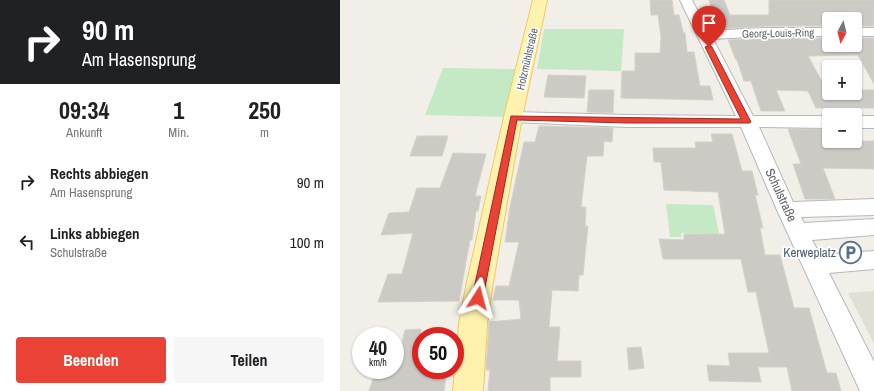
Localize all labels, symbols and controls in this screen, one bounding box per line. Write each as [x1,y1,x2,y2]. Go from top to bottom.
pin [692,6,726,47]
text: 90 m [82,11,134,49]
icon: arrive [698,12,720,34]
north arrow [822,12,862,52]
map controls [822,12,862,148]
icon: right [16,16,68,68]
street label: Georg-Louis-Ring [742,25,814,41]
street label: Holzmühlstraße [513,27,541,91]
text: Am Hasensprung [82,47,196,72]
button: + [822,60,862,100]
text: 09:34 [59,94,109,126]
text: 1 [173,94,184,126]
text: 250 [248,94,281,126]
button: − [822,108,862,148]
text: Ankunft [66,124,102,141]
text: Min. [168,124,189,141]
text: m [260,124,269,141]
text: Rechts abbiegen [50,163,148,184]
street label: Schulstraße [761,166,801,224]
icon: right [16,171,38,193]
text: 90 m [297,172,324,193]
text: Am Hasensprung [50,184,132,201]
text: Links abbiegen [50,223,140,244]
icon: left [16,231,38,253]
text: 100 m [290,232,324,253]
parking icon: Kerweplatz [838,239,864,265]
text: Schulstraße [50,244,107,261]
place label: Kerweplatz [783,244,836,261]
position arrow [457,277,499,319]
speed limit sign: 50 [412,327,464,379]
text: 40 [369,334,387,361]
button: Beenden [16,337,166,383]
button: Teilen [174,337,324,383]
text: km/h [369,356,387,369]

